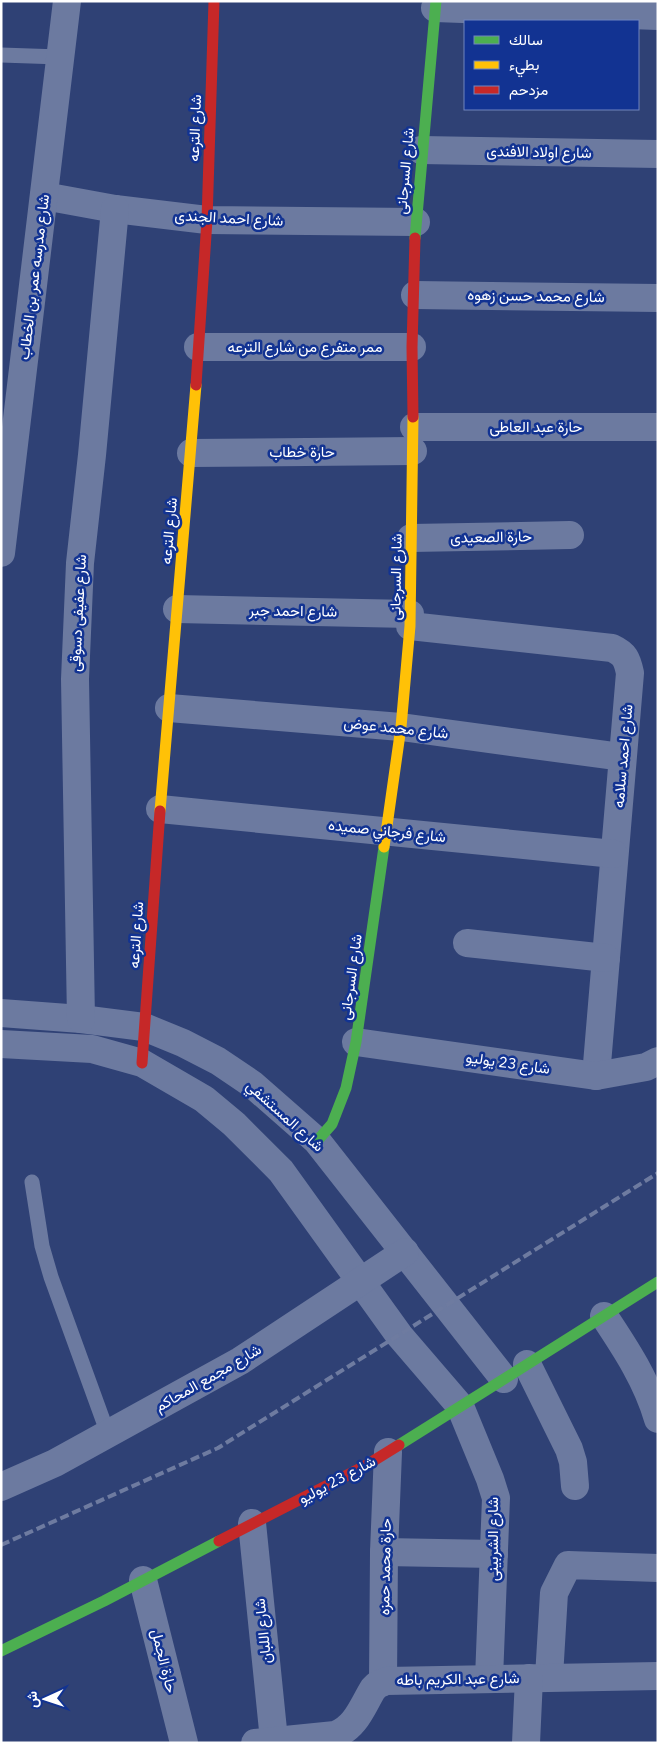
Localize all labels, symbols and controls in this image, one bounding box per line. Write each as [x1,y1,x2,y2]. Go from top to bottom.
legend [464,20,639,110]
text: سالك [509,30,543,49]
text: بطيء [509,55,539,78]
text: مزدحم [509,80,548,100]
street label: شارع الترعه [184,94,207,162]
street label: شارع السرجانى [391,127,420,215]
street label: شارع اولاد الافندى [486,141,592,164]
street label: شارع مدرسه عمر بن الخطاب [14,193,55,361]
street label: شارع احمد الجندى [174,205,284,232]
street label: شارع محمد حسن زهوه [467,285,605,308]
street label: ممر متفرع من شارع الترعه [228,337,382,358]
street label: حارة عبد العاطى [490,417,582,437]
street label: حارة خطاب [269,442,335,461]
street label: شارع الترعه [156,497,183,565]
street label: حارة الصعيدى [450,526,532,548]
street label: شارع السرجانى [385,533,408,621]
street label: شارع عفيفى دسوقى [65,554,92,672]
street label: شارع احمد جبر [248,600,338,623]
street label: شارع احمد سلامه [609,703,639,809]
street label: شارع محمد عوض [343,713,450,744]
street label: شارع فرجاني صميده [327,815,447,850]
street label: شارع الترعه [124,901,149,969]
street label: شارع السرجانى [335,932,368,1021]
street label: شارع 23 يوليو [465,1047,551,1080]
street label: شارع المستشفي [240,1076,328,1159]
street label: شارع مجمع المحاكم [151,1339,266,1417]
street label: شارع 23 يوليو [295,1451,380,1510]
street label: شارع الشربينى [483,1497,504,1581]
street label: حارة محمد حمزه [374,1518,395,1616]
street label: شارع اللبان [250,1597,277,1665]
street label: حارة الجمل [147,1627,182,1695]
street label: شارع عبد الكريم باطه [396,1668,520,1691]
north arrow [20,1674,70,1724]
text: ش [23,1691,41,1709]

